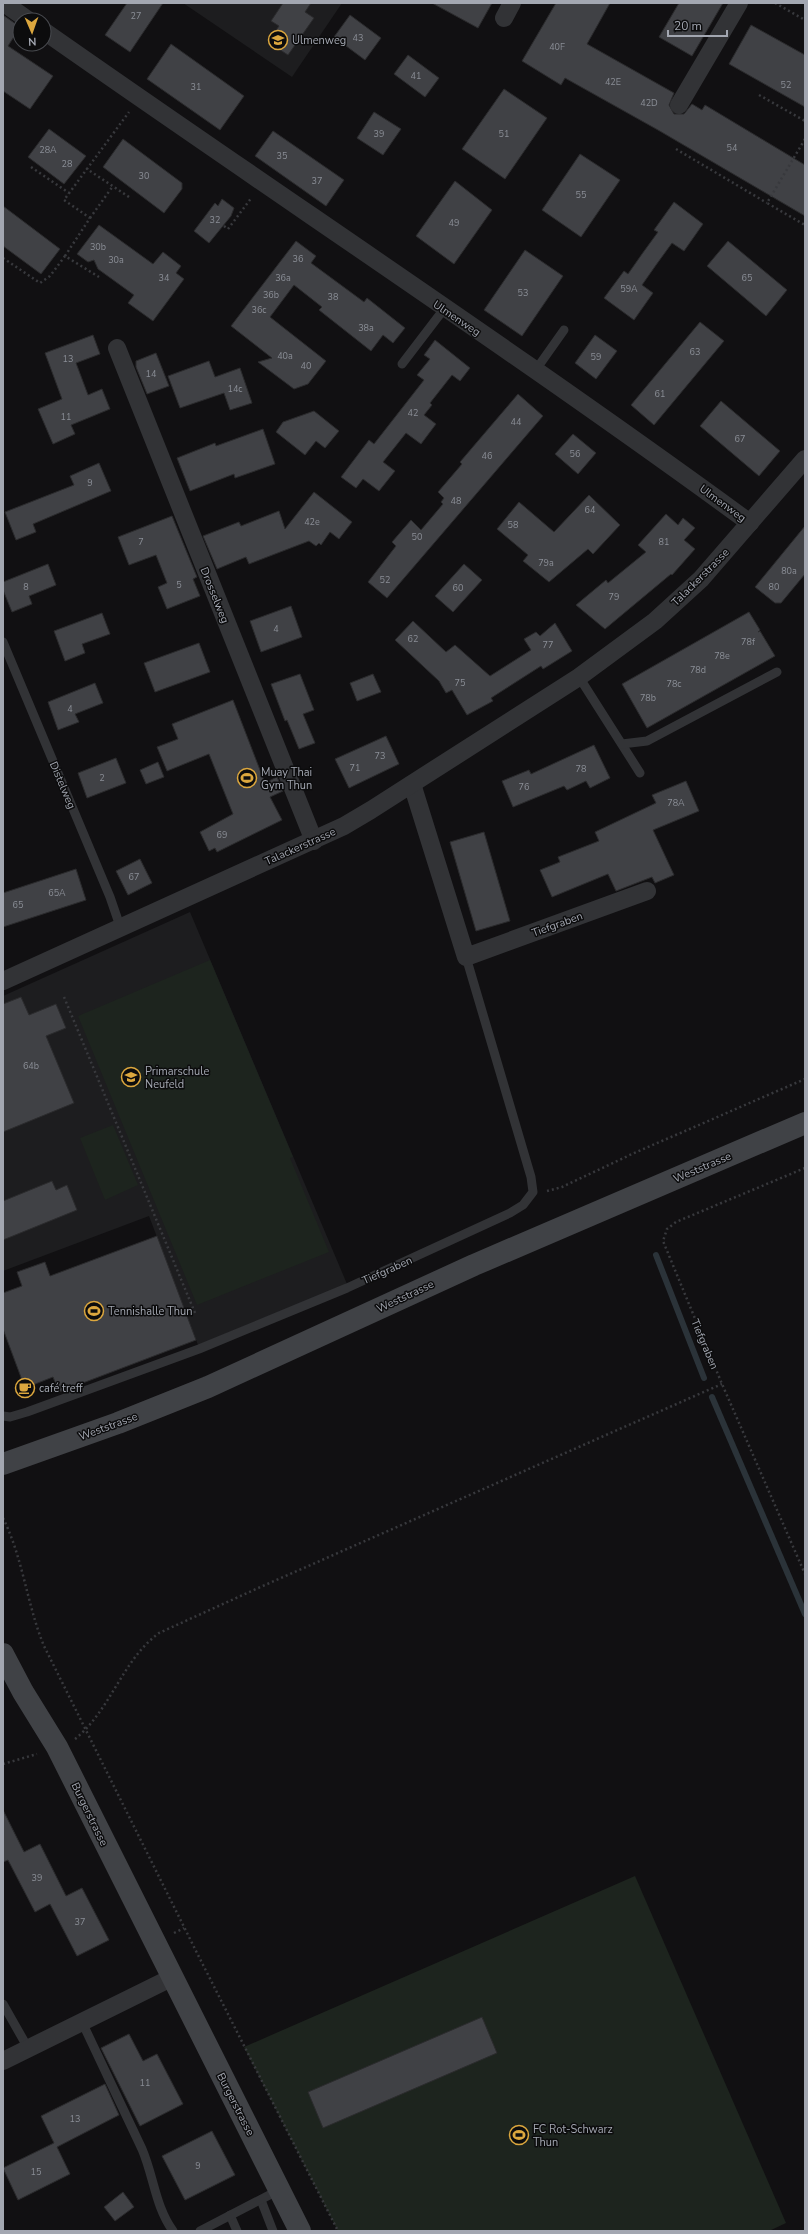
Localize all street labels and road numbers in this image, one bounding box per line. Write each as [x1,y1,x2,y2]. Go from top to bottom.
street label: Ulmenweg [430,297,483,340]
street label: Ulmenweg [696,481,749,525]
street label: Talackerstrasse [668,545,733,610]
street label: Drosselweg [196,565,233,625]
street label: Distelweg [46,759,79,811]
street label: Talackerstrasse [262,824,338,869]
street label: Tiefgraben [530,908,585,941]
street label: Weststrasse [671,1148,734,1186]
street label: Tiefgraben [360,1253,415,1288]
street label: Weststrasse [374,1277,436,1316]
street label: Tiefgraben [687,1317,722,1372]
street label: Weststrasse [77,1409,140,1444]
street label: Burgerstrasse [68,1780,111,1849]
street label: Burgerstrasse [213,2070,258,2138]

